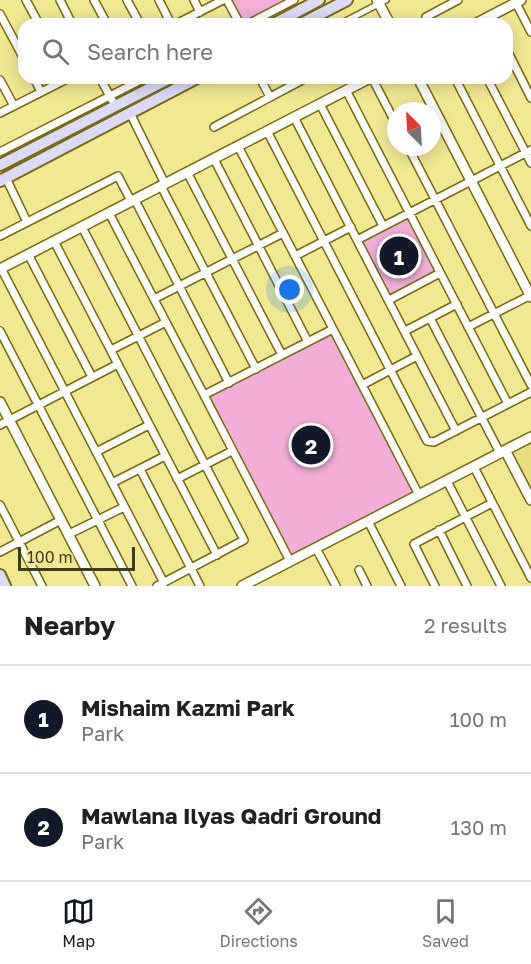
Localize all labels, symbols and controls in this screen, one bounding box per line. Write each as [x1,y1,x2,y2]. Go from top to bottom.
search box [18,18,513,84]
icon: search [39,35,72,68]
text: Search here [87,38,213,65]
north arrow [387,102,441,156]
pin: 1 [380,234,418,278]
your location [275,275,304,304]
pin: 2 [292,422,330,468]
scale bar [18,544,135,572]
text: 100 m [27,547,73,567]
text: Nearby [24,610,115,641]
text: 2 results [424,613,507,637]
text: Mishaim Kazmi Park [81,694,295,721]
text: 1 [38,707,49,731]
text: 100 m [450,707,507,731]
text: Park [81,721,124,745]
text: Mawlana Ilyas Qadri Ground [81,802,381,829]
text: 2 [37,815,50,839]
text: 130 m [451,815,507,839]
text: Park [81,829,124,853]
tab: Map [62,895,95,951]
tab: Directions [220,895,298,951]
tab: Saved [422,895,469,951]

